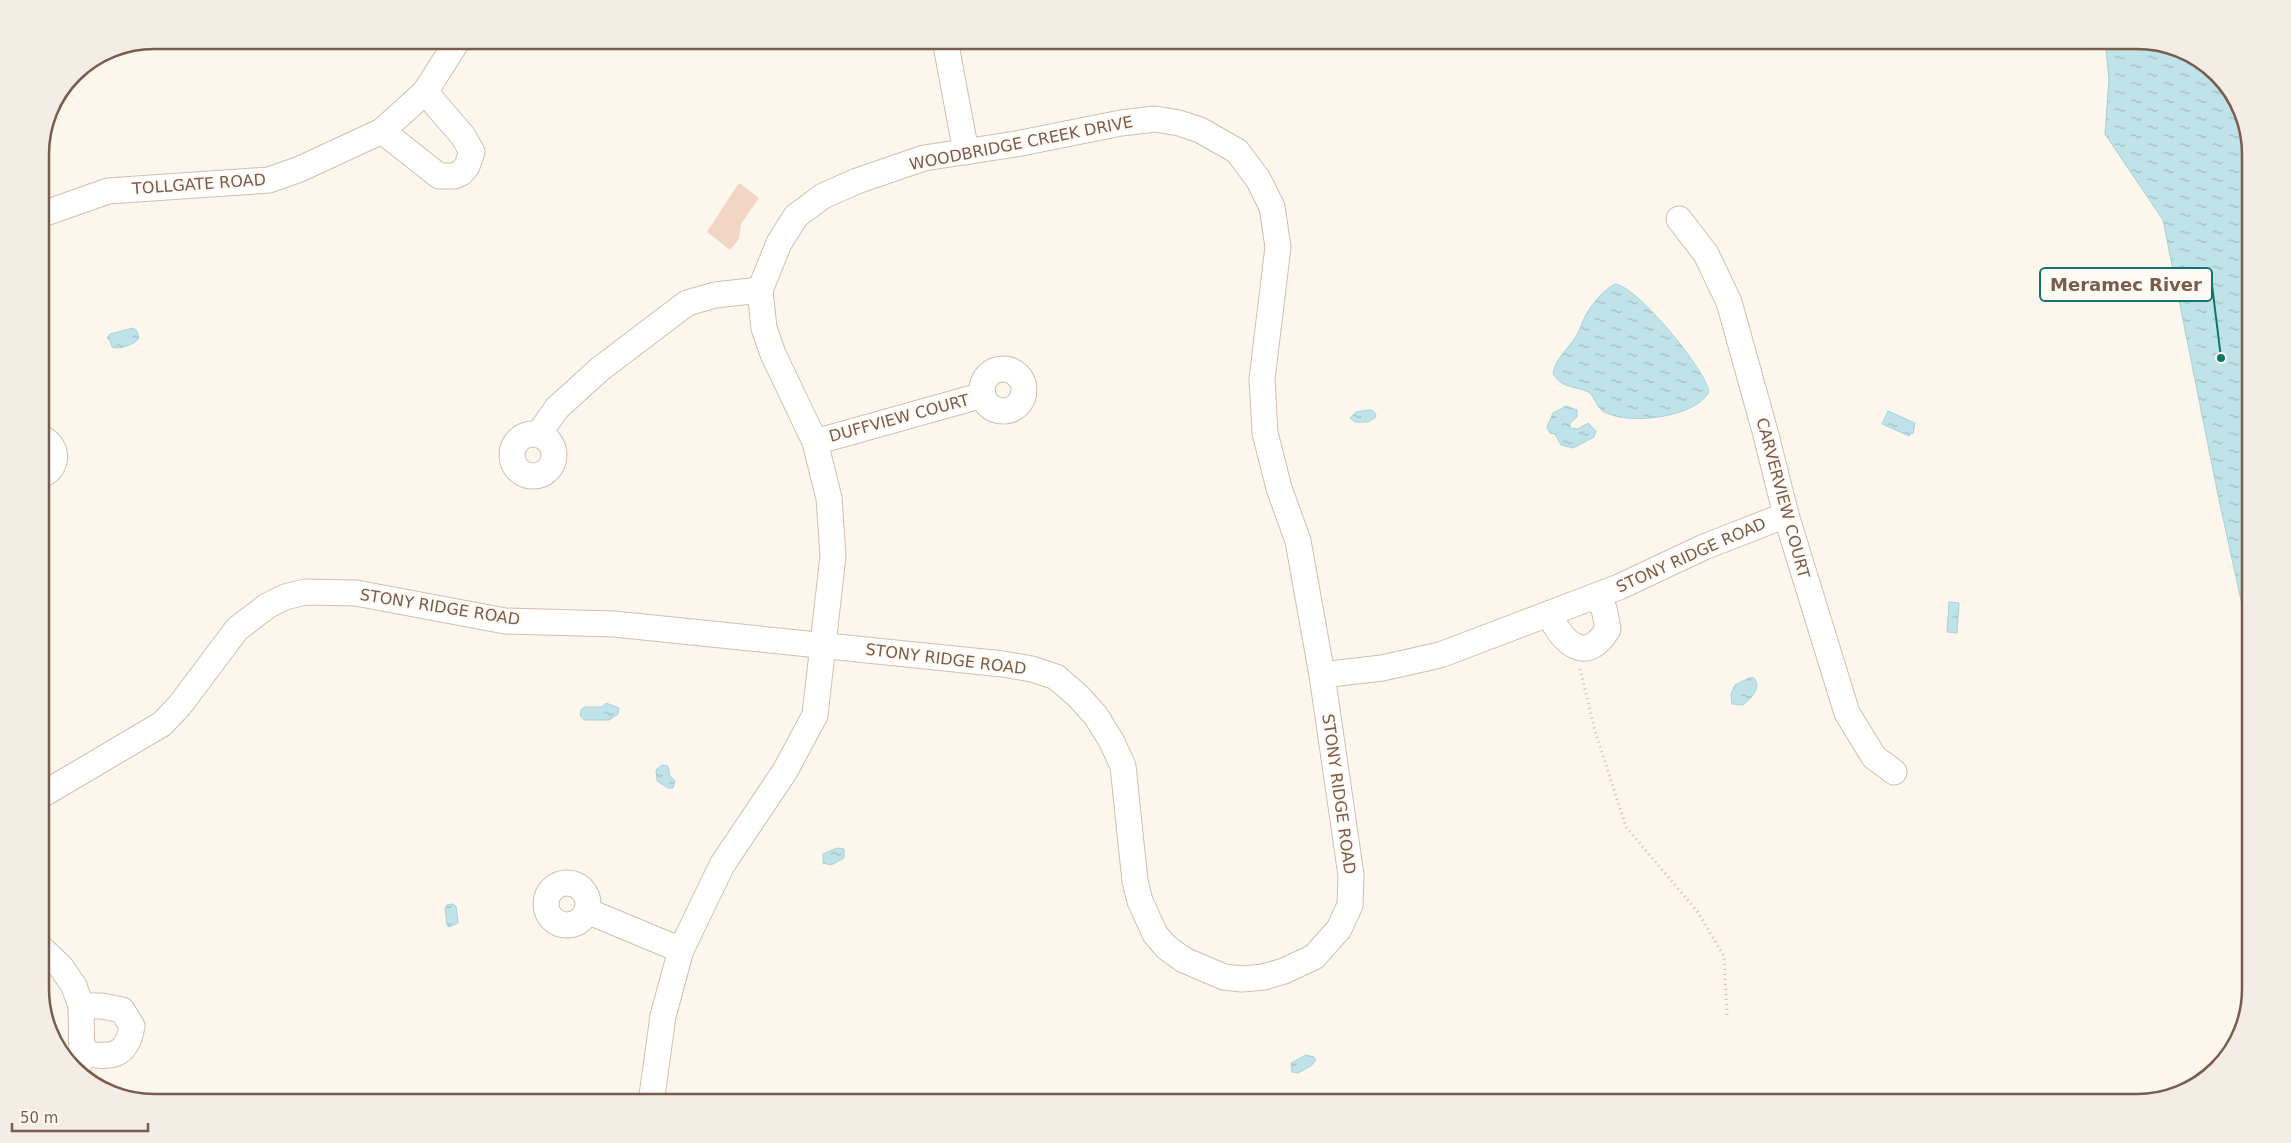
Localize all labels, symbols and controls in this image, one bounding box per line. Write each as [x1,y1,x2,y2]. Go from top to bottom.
street label: WOODBRIDGE CREEK DRIVE [908,112,1134,174]
street label: TOLLGATE ROAD [131,170,266,198]
callout: Meramec River [2040,268,2212,301]
text: Meramec River [2050,274,2202,295]
street label: DUFFVIEW COURT [827,390,971,446]
street label: CARVERVIEW COURT [1752,416,1814,581]
street label: STONY RIDGE ROAD [1613,513,1769,597]
street label: STONY RIDGE ROAD [359,585,521,629]
street label: STONY RIDGE ROAD [865,640,1027,678]
street label: STONY RIDGE ROAD [1318,713,1360,875]
scale bar [12,1100,149,1132]
text: 50 m [20,1109,58,1127]

